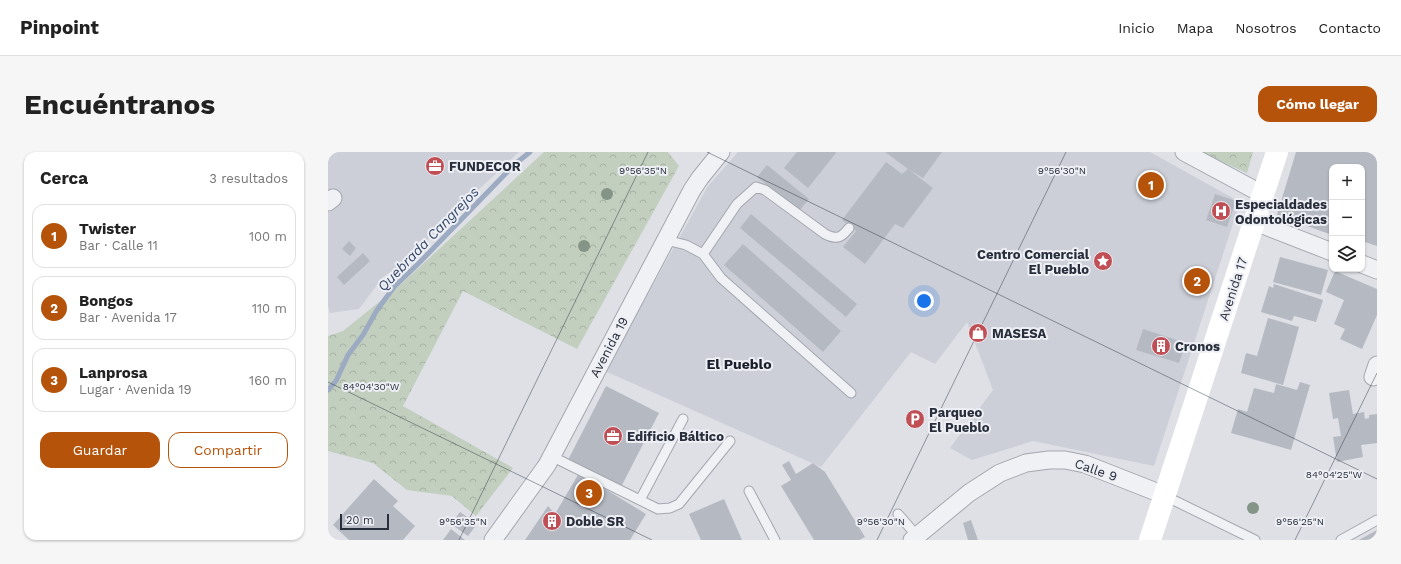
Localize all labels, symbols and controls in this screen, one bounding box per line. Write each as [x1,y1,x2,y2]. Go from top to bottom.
text: Pinpoint [20,16,99,39]
text: Inicio [1118,20,1155,36]
text: Mapa [1177,20,1213,36]
text: Nosotros [1235,20,1297,36]
text: Contacto [1319,20,1381,36]
button: Cómo llegar [1258,86,1377,122]
text: Encuéntranos [24,88,215,121]
office icon: FUNDECOR [424,155,446,177]
place label: FUNDECOR [449,159,521,174]
map controls [1329,164,1365,272]
button: + [1329,164,1365,200]
text: 9°56'35"N [619,165,667,176]
text: 9°56'30"N [1038,165,1086,176]
text: Cerca [40,168,88,188]
pin: 1 [1138,170,1164,200]
text: 3 resultados [209,171,288,186]
water label: Quebrada Cangrejos [374,184,482,294]
place label: Especialdades Odontológicas [1235,197,1327,227]
hospital icon: Especialdades Odontológicas [1210,200,1232,222]
button: − [1329,200,1365,236]
text: Twister [79,220,136,238]
text: 1 [51,229,57,244]
text: 100 m [249,229,287,244]
button: layers [1329,236,1365,272]
text: Bar · Calle 11 [79,238,158,253]
place label: Centro Comercial El Pueblo [977,247,1090,277]
place icon: Centro Comercial El Pueblo [1092,250,1114,272]
street label: Avenida 17 [1216,255,1250,323]
pin: 2 [1184,266,1210,296]
your location [914,291,934,311]
text: Bongos [79,292,133,310]
text: 2 [50,301,58,316]
text: 110 m [252,301,287,316]
text: Bar · Avenida 17 [79,310,177,325]
street label: Avenida 19 [587,314,631,380]
shop icon: MASESA [967,322,989,344]
place label: MASESA [992,326,1047,341]
building icon: Cronos [1150,335,1172,357]
place label: Cronos [1175,339,1220,354]
district label: El Pueblo [706,356,772,372]
text: Lanprosa [79,364,147,382]
text: 3 [50,373,58,388]
text: 160 m [249,373,287,388]
text: 84°04'30"W [343,381,400,392]
text: Lugar · Avenida 19 [79,382,192,397]
place label: Parqueo El Pueblo [929,405,990,435]
parking icon: Parqueo El Pueblo [904,408,926,430]
office icon: Edificio Báltico [602,425,624,447]
place label: Edificio Báltico [627,429,724,444]
button: Guardar [40,432,160,468]
button: Compartir [168,432,288,468]
street label: Calle 9 [1073,456,1119,484]
text: 84°04'25"W [1306,469,1363,480]
pin: 3 [576,478,602,508]
building icon: Doble SR [541,510,563,532]
scale bar [340,512,389,531]
text: 20 m [346,514,374,527]
place label: Doble SR [566,514,624,529]
text: 9°56'35"N [439,516,487,527]
text: 9°56'30"N [857,516,905,527]
text: 9°56'25"N [1276,516,1324,527]

